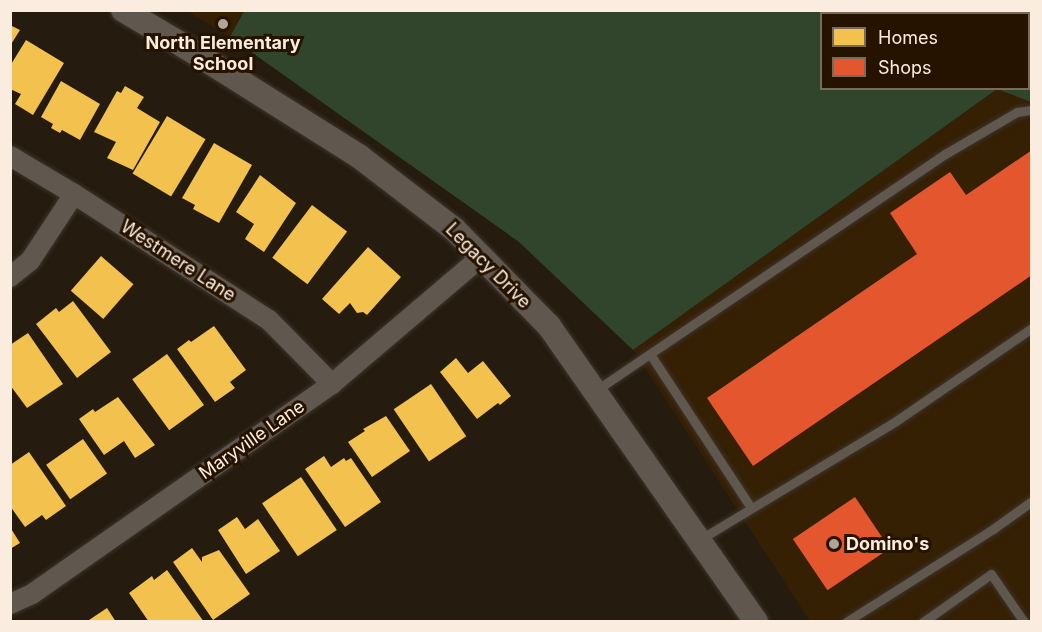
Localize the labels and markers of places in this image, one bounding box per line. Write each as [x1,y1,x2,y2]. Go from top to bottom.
marker: North Elementary School [216,17,230,31]
place label: North Elementary School [145,33,301,76]
place label: Domino's [846,533,929,555]
marker: Domino's [827,537,841,551]

